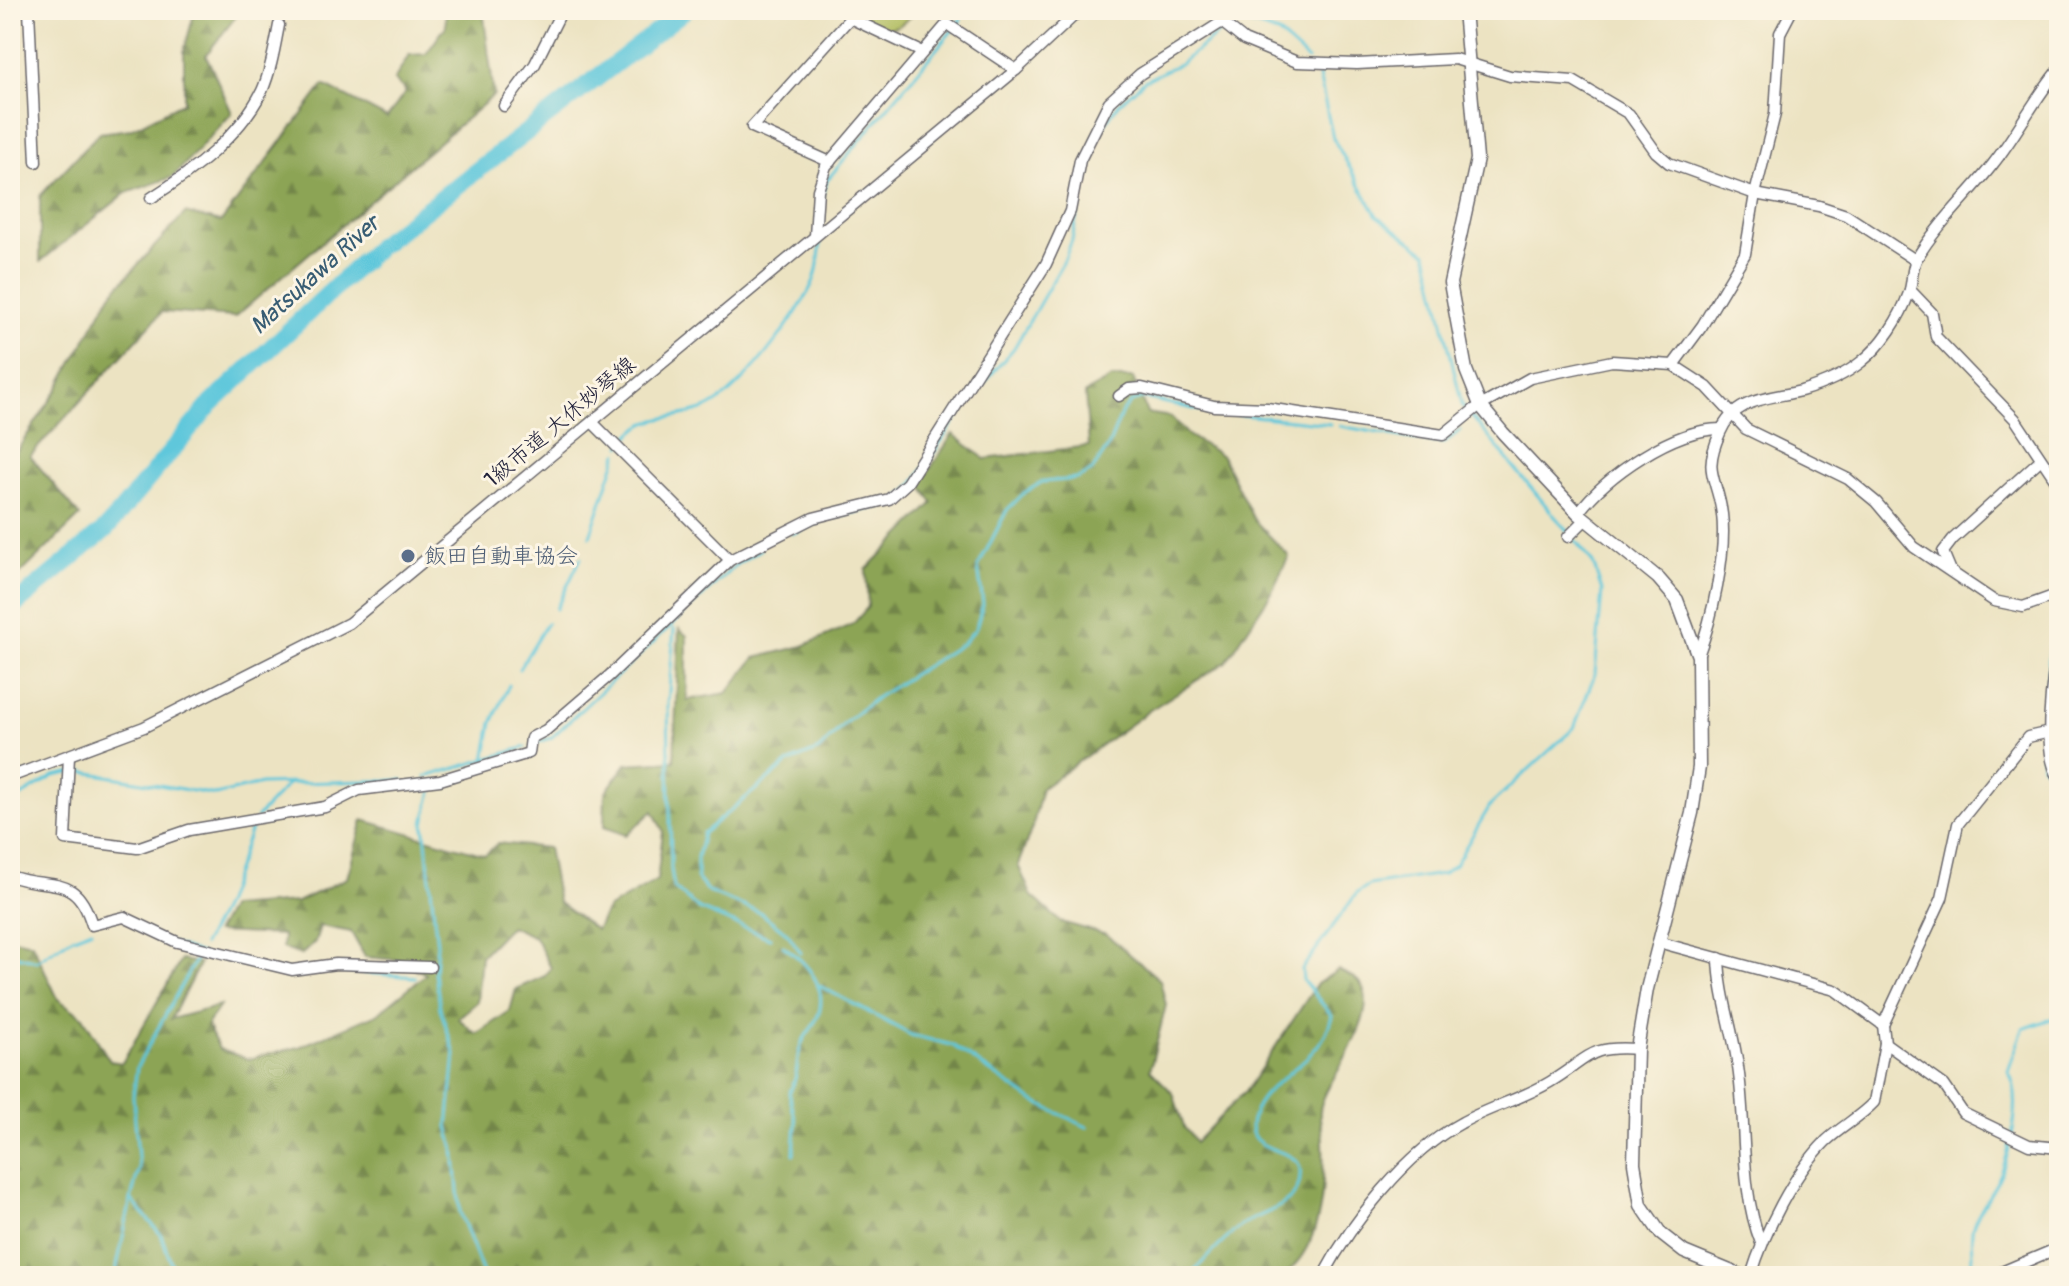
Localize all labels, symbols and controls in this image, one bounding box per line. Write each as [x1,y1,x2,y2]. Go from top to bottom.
water label: Matsukawa River [245,207,388,340]
street label: 1級市道 大休妙琴線 [478,350,642,494]
place label: 飯田自動車協会 [424,542,578,570]
marker: 飯田自動車協会 [399,547,417,565]

